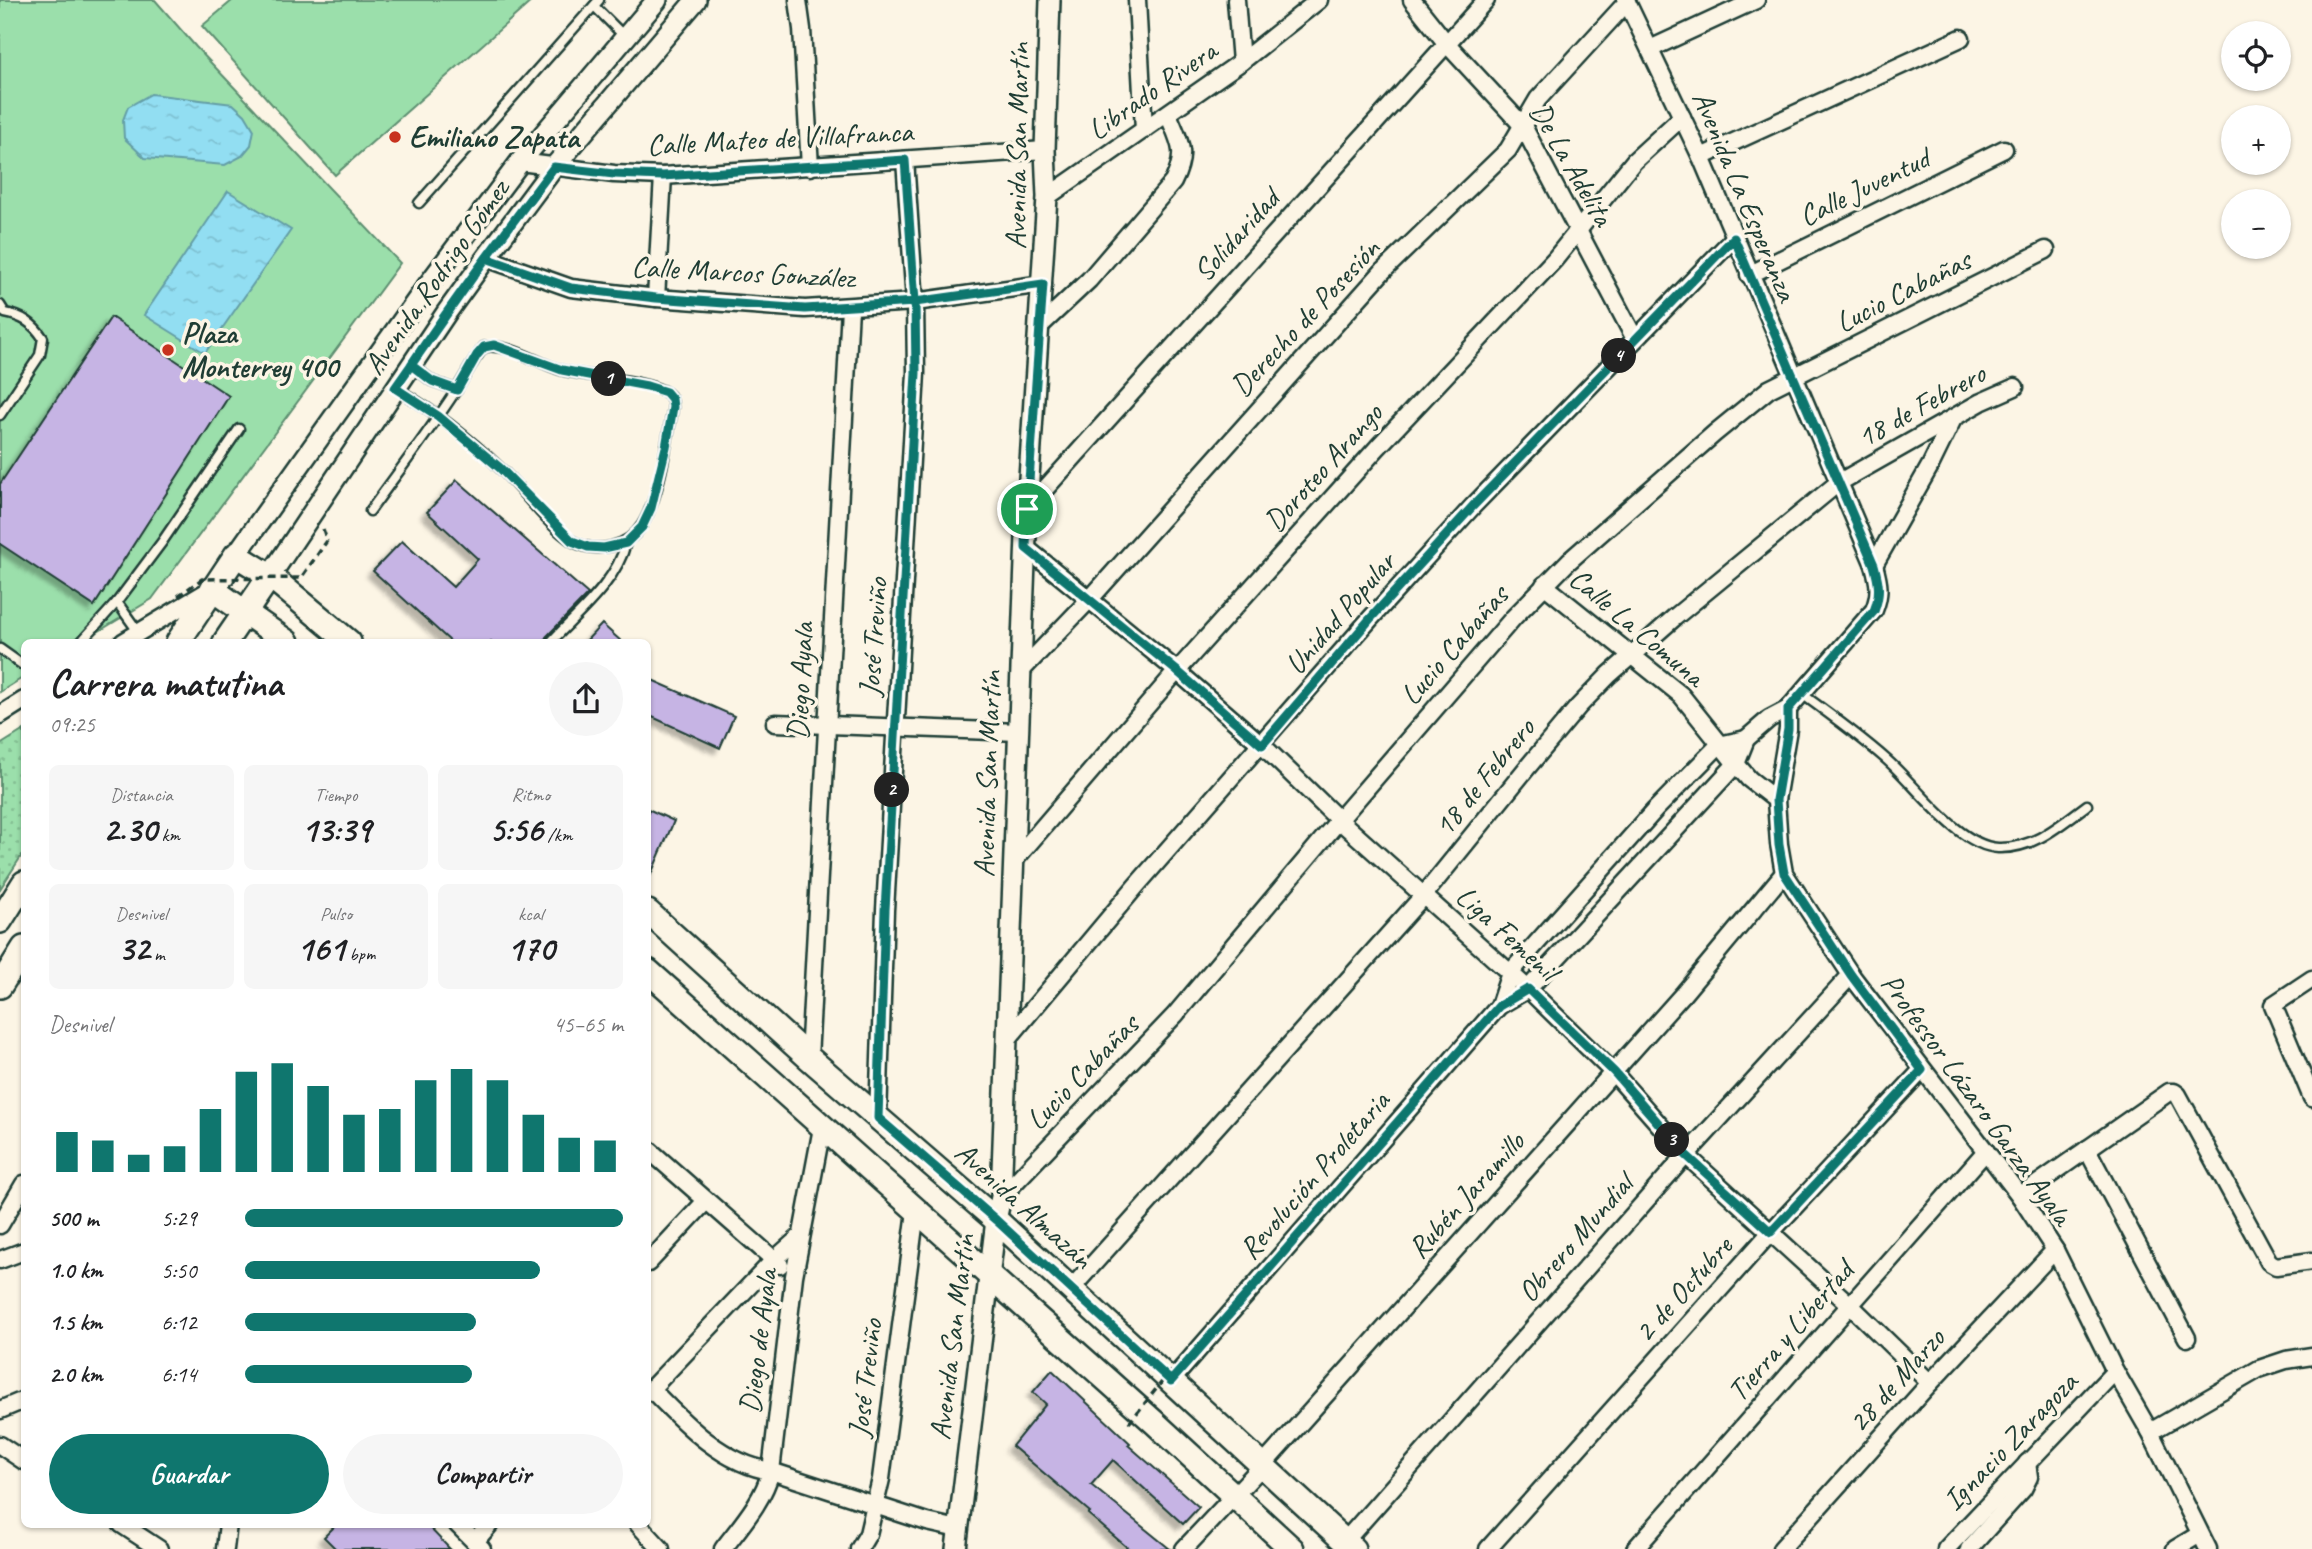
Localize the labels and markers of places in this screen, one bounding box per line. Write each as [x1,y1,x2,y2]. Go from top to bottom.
place label: Emiliano Zapata [409,118,581,156]
marker: Emiliano Zapata [387,129,403,145]
place label: Plaza Monterrey 400 [182,314,342,387]
pin: 4 [1602,338,1636,374]
marker: Plaza Monterrey 400 [160,342,176,358]
pin: 1 [592,362,626,396]
pin [997,479,1057,539]
pin: 2 [874,772,910,808]
pin: 3 [1654,1122,1690,1158]

